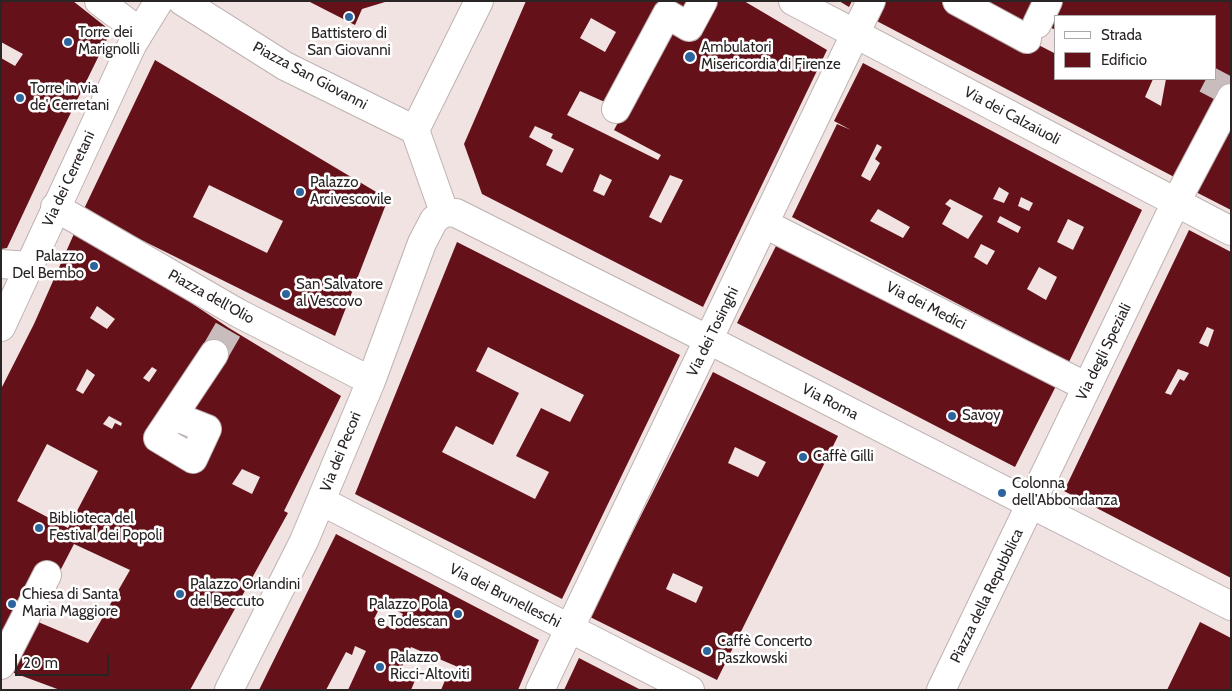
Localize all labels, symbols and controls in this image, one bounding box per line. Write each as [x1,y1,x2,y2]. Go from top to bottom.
marker: Battistero di San Giovanni [343,11,355,23]
legend [1054,15,1217,80]
place label: Torre dei Marignolli [78,24,140,59]
place label: Battistero di San Giovanni [307,25,391,60]
text: Strada [1101,26,1142,44]
marker: Torre dei Marignolli [62,36,74,48]
street label: Piazza San Giovanni [250,38,370,114]
place label: Ambulatori Misericordia di Firenze [701,39,841,74]
marker: Ambulatori Misericordia di Firenze [683,50,697,64]
text: Edificio [1101,51,1147,69]
place label: Torre in via de' Cerretani [30,80,109,115]
street label: Via dei Calzaiuoli [961,83,1063,149]
marker: Torre in via de' Cerretani [14,92,26,104]
street label: Via dei Cerretani [39,128,99,230]
place label: Palazzo Arcivescovile [310,174,391,209]
marker: Palazzo Arcivescovile [294,186,306,198]
place label: Palazzo Del Bembo [12,248,84,283]
marker: Palazzo Del Bembo [88,260,100,272]
street label: Piazza dell'Olio [165,266,257,328]
place label: San Salvatore al Vescovo [296,276,383,311]
street label: Via dei Medici [883,278,969,334]
street label: Via dei Tosinghi [683,284,743,380]
marker: San Salvatore al Vescovo [280,288,292,300]
street label: Via degli Speziali [1073,300,1135,404]
street label: Via Roma [799,380,861,424]
place label: Savoy [962,407,1001,425]
street label: Via dei Pecori [317,409,365,495]
marker: Savoy [946,410,958,422]
place label: Caffè Gilli [813,448,874,466]
marker: Caffè Gilli [797,451,809,463]
place label: Colonna dell’Abbondanza [1012,475,1118,510]
marker: Colonna dell’Abbondanza [996,487,1008,499]
place label: Biblioteca del Festival dei Popoli [49,510,162,545]
marker: Biblioteca del Festival dei Popoli [33,522,45,534]
street label: Piazza della Repubblica [947,526,1027,666]
street label: Via dei Brunelleschi [446,560,564,632]
place label: Palazzo Orlandini del Beccuto [190,576,300,611]
place label: Chiesa di Santa Maria Maggiore [22,586,118,621]
marker: Palazzo Orlandini del Beccuto [174,588,186,600]
place label: Palazzo Pola e Todescan [369,596,448,631]
marker: Chiesa di Santa Maria Maggiore [6,598,18,610]
marker: Palazzo Pola e Todescan [452,608,464,620]
place label: Caffè Concerto Paszkowski [717,633,812,668]
scale bar [18,644,111,676]
marker: Caffè Concerto Paszkowski [701,645,713,657]
place label: Palazzo Ricci-Altoviti [390,649,470,684]
text: 20 m [23,654,58,672]
marker: Palazzo Ricci-Altoviti [374,661,386,673]

